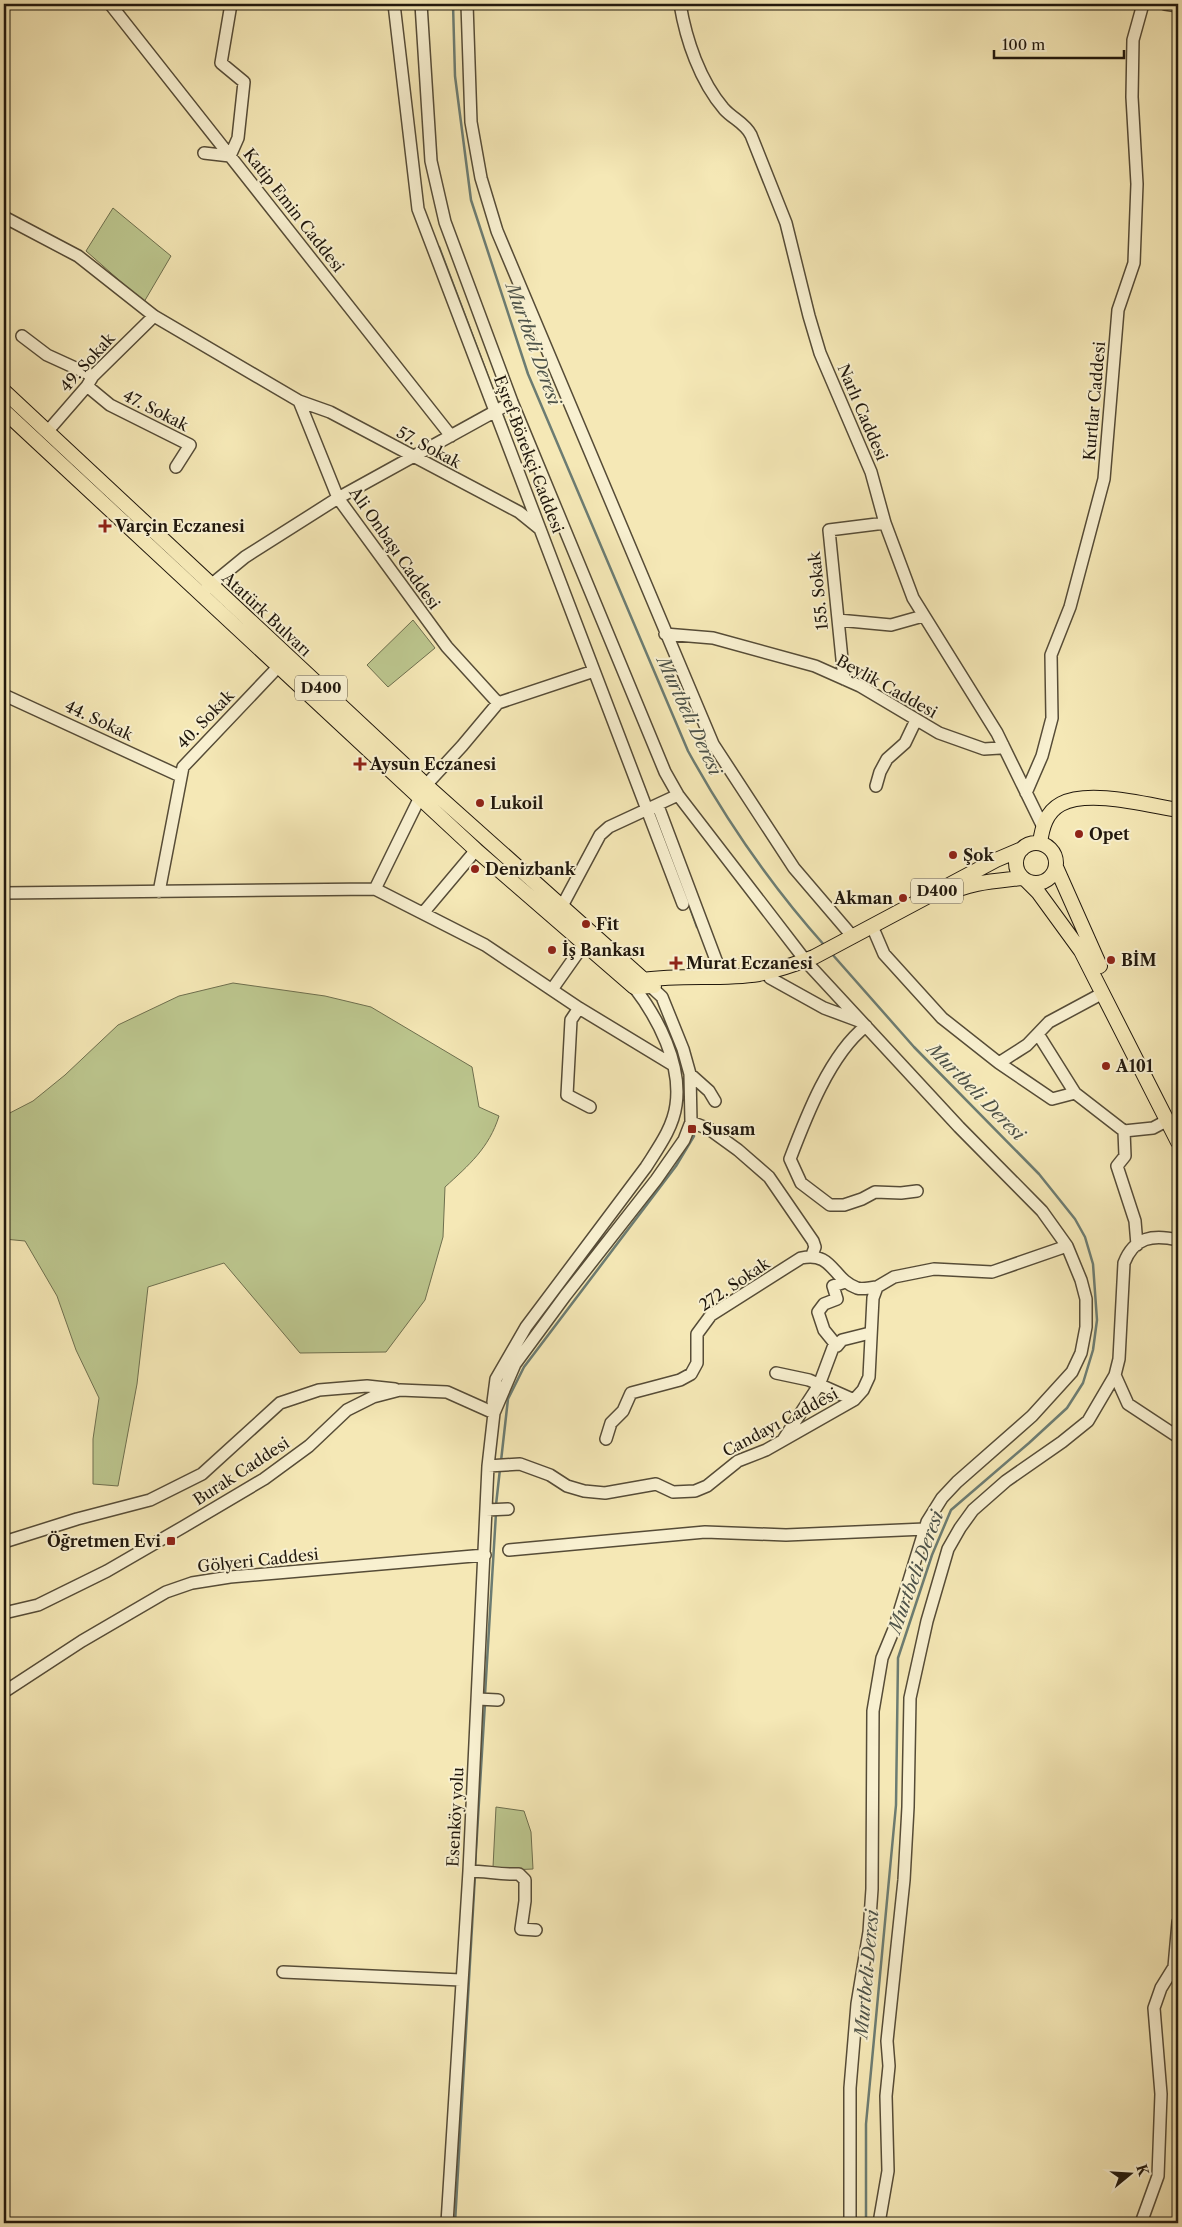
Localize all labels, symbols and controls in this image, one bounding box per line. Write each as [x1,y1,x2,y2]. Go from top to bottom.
scale bar [994,28,1124,60]
text: 100 m [1002,35,1045,54]
street label: Katip Emin Caddesi [239,144,349,276]
water label: Murtbeli Deresi [500,278,566,409]
street label: 49. Sokak [55,328,119,396]
street label: Kurtlar Caddesi [1079,340,1109,461]
street label: Narlı Caddesi [834,361,892,463]
street label: Eşref Börekçi Caddesi [490,372,568,536]
street label: 47. Sokak [120,385,193,435]
street label: 57. Sokak [393,422,465,473]
street label: Ali Onbaşı Caddesi [345,482,445,613]
place label: Varçin Eczanesi [114,516,245,536]
marker: Varçin Eczanesi [99,520,111,532]
street label: 155. Sokak [804,550,832,631]
street label: Atatürk Bulvarı [217,567,316,661]
street label: Beylik Caddesi [833,650,941,722]
water label: Murtbeli Deresi [651,651,727,780]
road number: D400 [295,676,347,700]
street label: 40. Sokak [172,685,238,752]
street label: 44. Sokak [62,696,137,745]
place label: Aysun Eczanesi [369,754,497,774]
marker: Aysun Eczanesi [354,758,366,770]
place label: Lukoil [490,793,544,813]
marker: Lukoil [474,797,486,809]
place label: Opet [1089,824,1130,844]
marker: Opet [1073,828,1085,840]
place label: Şok [963,845,994,865]
marker: Şok [947,849,959,861]
place label: Denizbank [485,859,576,879]
marker: Denizbank [469,863,481,875]
road number: D400 [911,878,963,904]
place label: Akman [833,888,893,908]
marker: Akman [897,892,909,904]
place label: Fit [596,914,620,934]
marker: Fit [580,918,592,930]
place label: İş Bankası [562,940,645,960]
marker: İş Bankası [546,944,558,956]
place label: BİM [1121,950,1157,970]
place label: Murat Eczanesi [686,953,813,973]
marker: BİM [1105,954,1117,966]
marker: Murat Eczanesi [670,957,682,969]
water label: Murtbeli Deresi [921,1037,1030,1146]
place label: A101 [1115,1056,1154,1076]
marker: A101 [1100,1060,1112,1072]
place label: Susam [702,1119,756,1139]
marker: Susam [686,1123,698,1135]
street label: 272. Sokak [695,1253,774,1315]
street label: Candayı Caddesi [719,1383,841,1461]
street label: Burak Caddesi [189,1432,293,1509]
water label: Murtbeli Deresi [883,1507,949,1638]
place label: Öğretmen Evi [47,1530,161,1551]
marker: Öğretmen Evi [165,1535,177,1547]
street label: Gölyeri Caddesi [196,1544,320,1576]
street label: Esenköy yolu [442,1766,468,1867]
water label: Murtbeli Deresi [850,1908,884,2041]
north arrow [1104,2150,1154,2200]
text: K [1132,2162,1153,2179]

